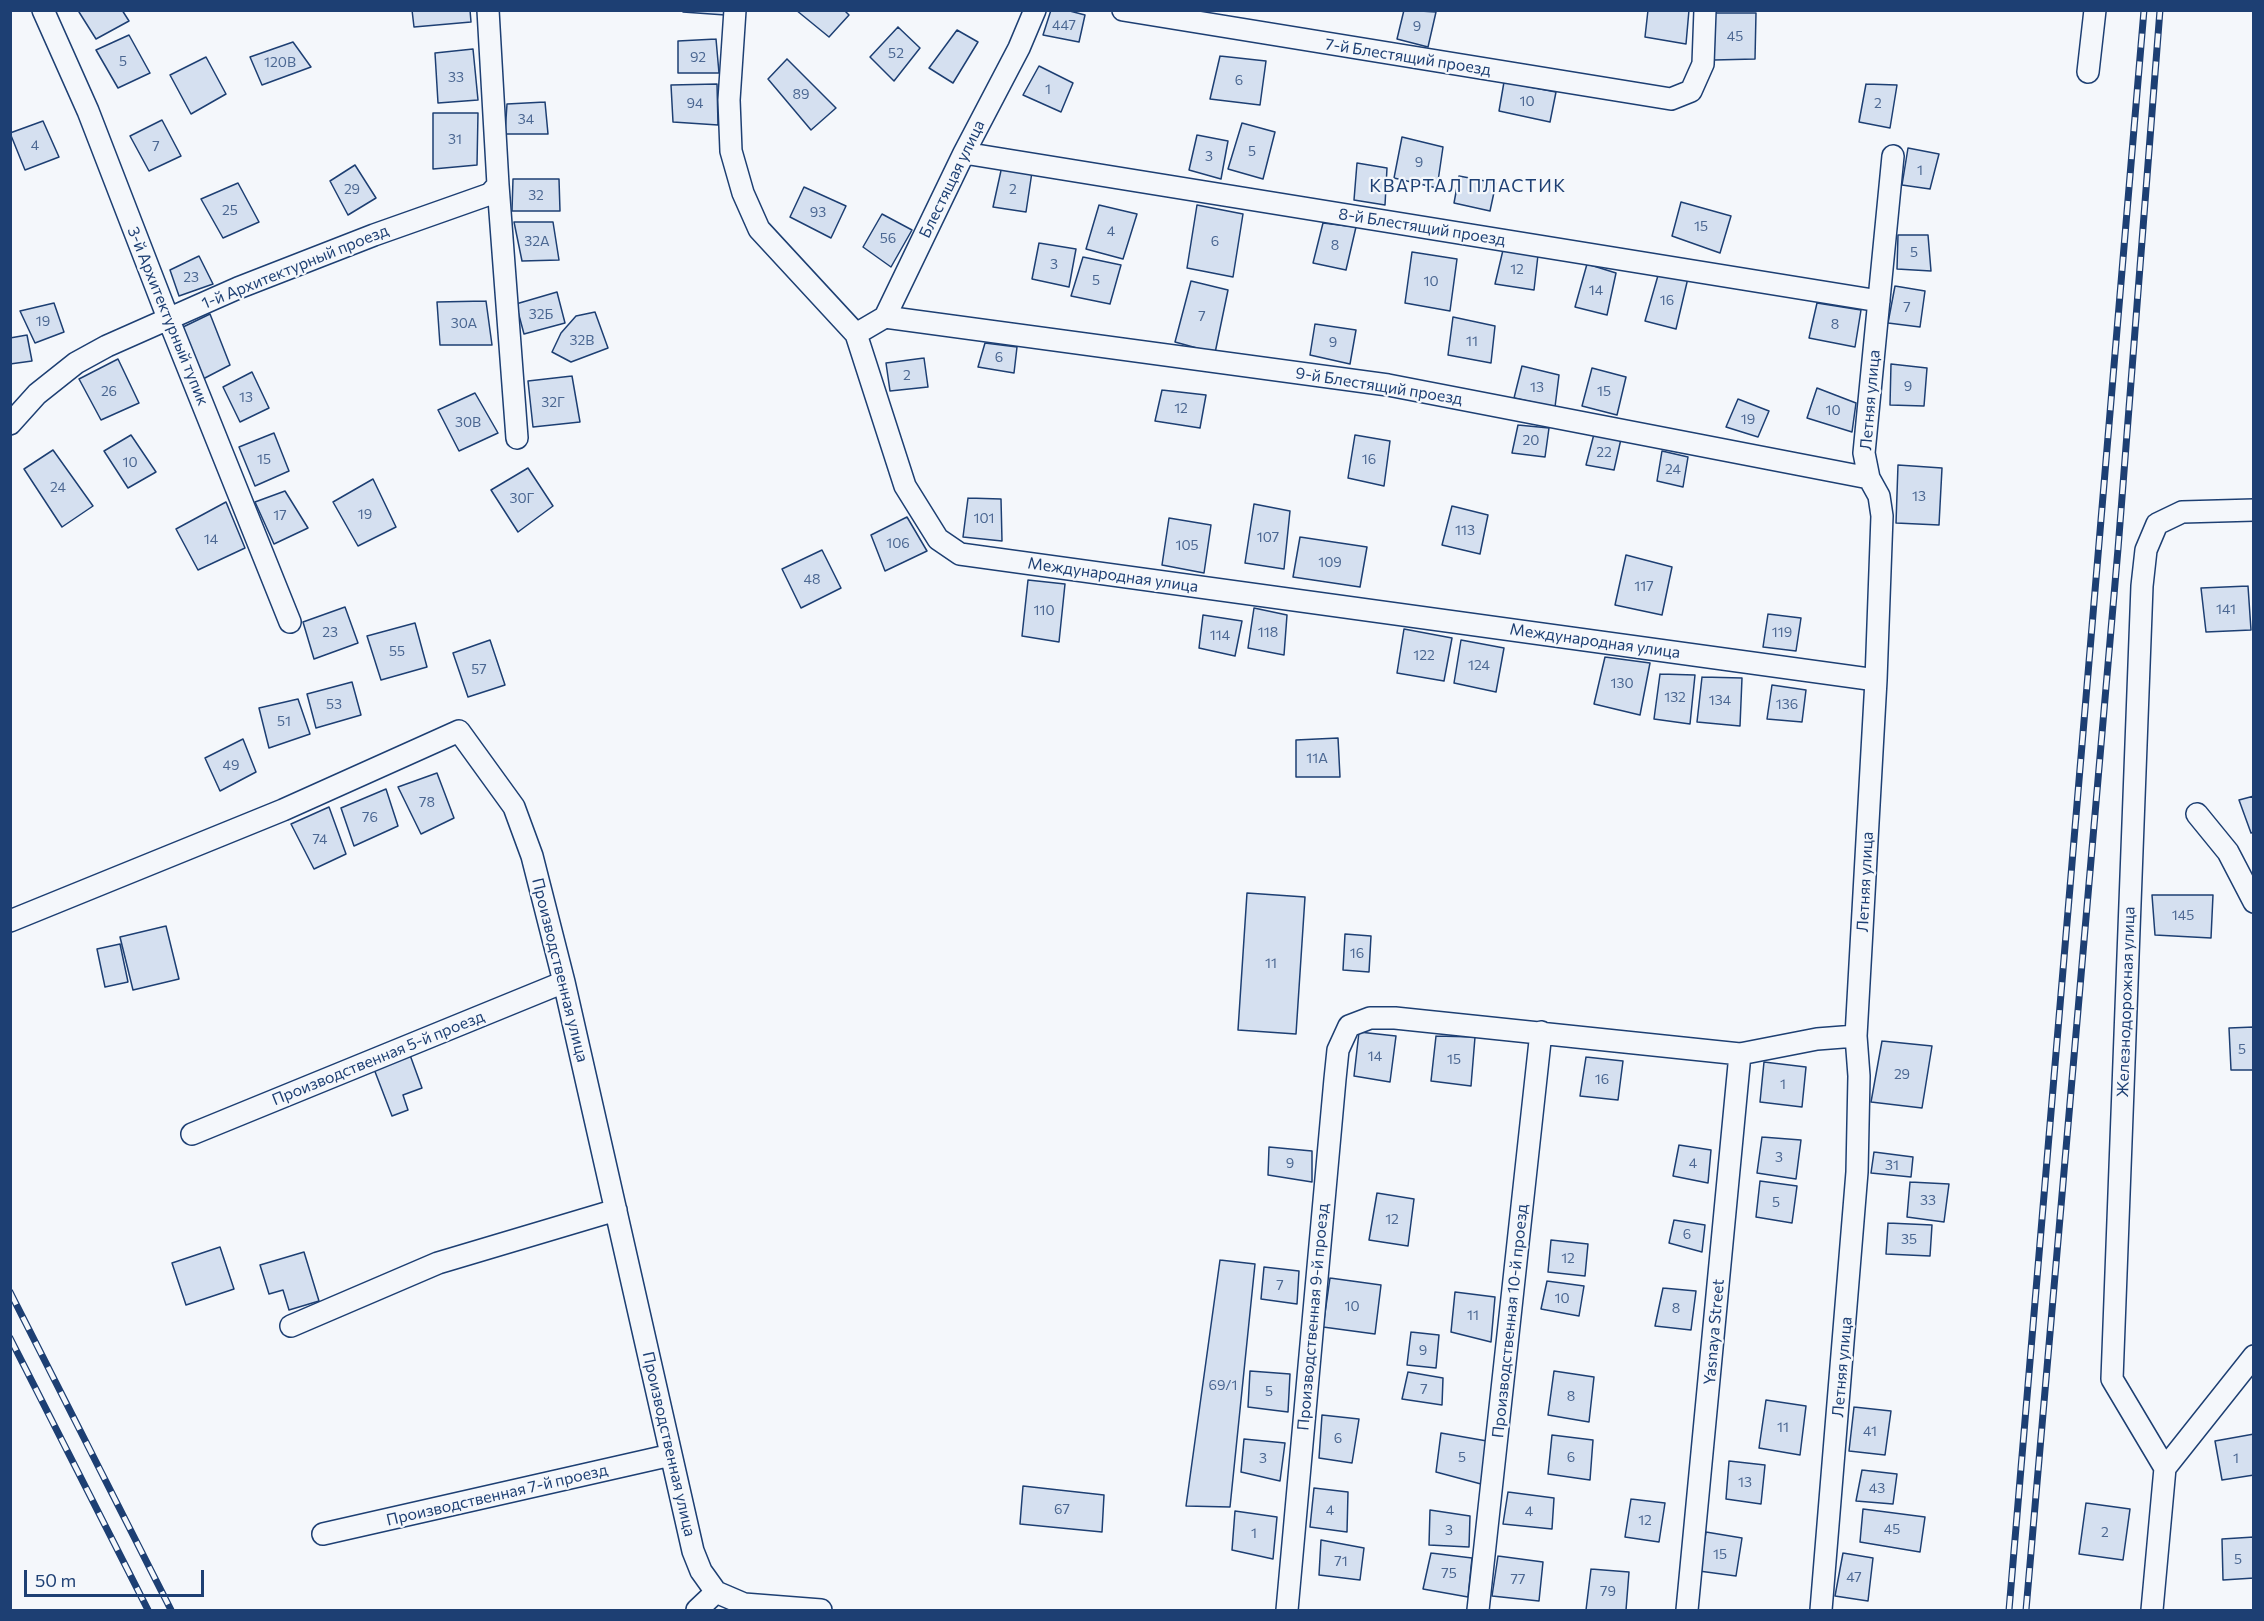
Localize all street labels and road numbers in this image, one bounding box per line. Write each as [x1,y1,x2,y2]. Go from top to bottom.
street label: 7-й Блестящий проезд [1324,34,1492,80]
street label: Блестящая улица [915,117,989,241]
street label: 8-й Блестящий проезд [1337,204,1507,250]
street label: 1-й Архитектурный проезд [199,221,391,313]
street label: 3-й Архитектурный тупик [123,224,213,408]
street label: Летняя улица [1856,349,1884,451]
street label: 9-й Блестящий проезд [1294,363,1464,409]
street label: Международная улица [1026,554,1200,596]
street label: Международная улица [1508,620,1682,662]
street label: Летняя улица [1853,831,1877,933]
street label: Производственная улица [528,876,592,1064]
street label: Железнодорожная улица [2113,906,2139,1098]
street label: Производственная 5-й проезд [269,1007,487,1109]
street label: Производственная 9-й проезд [1294,1203,1332,1431]
street label: Производственная 10-й проезд [1488,1203,1532,1439]
street label: Yasnaya Street [1700,1278,1728,1386]
street label: Летняя улица [1828,1316,1856,1418]
street label: Производственная улица [638,1350,700,1538]
street label: Производственная 7-й проезд [385,1460,609,1530]

